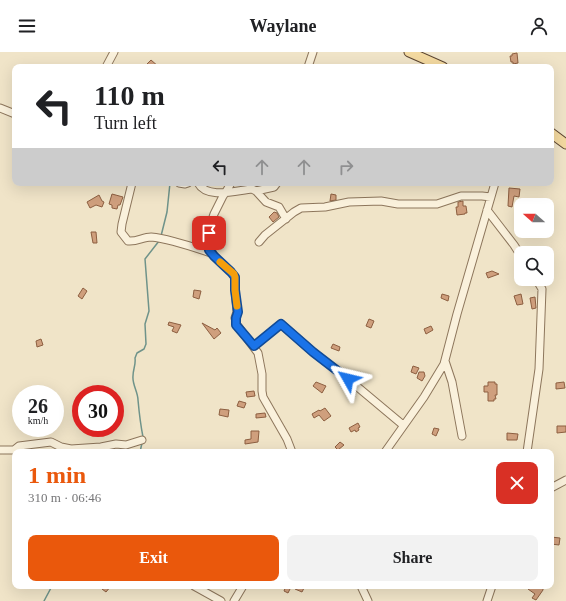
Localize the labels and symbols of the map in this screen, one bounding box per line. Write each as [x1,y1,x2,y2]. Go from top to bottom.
north arrow [514,198,554,238]
pin [192,216,226,250]
position arrow [327,358,369,400]
speed limit sign: 30 [72,385,124,437]

